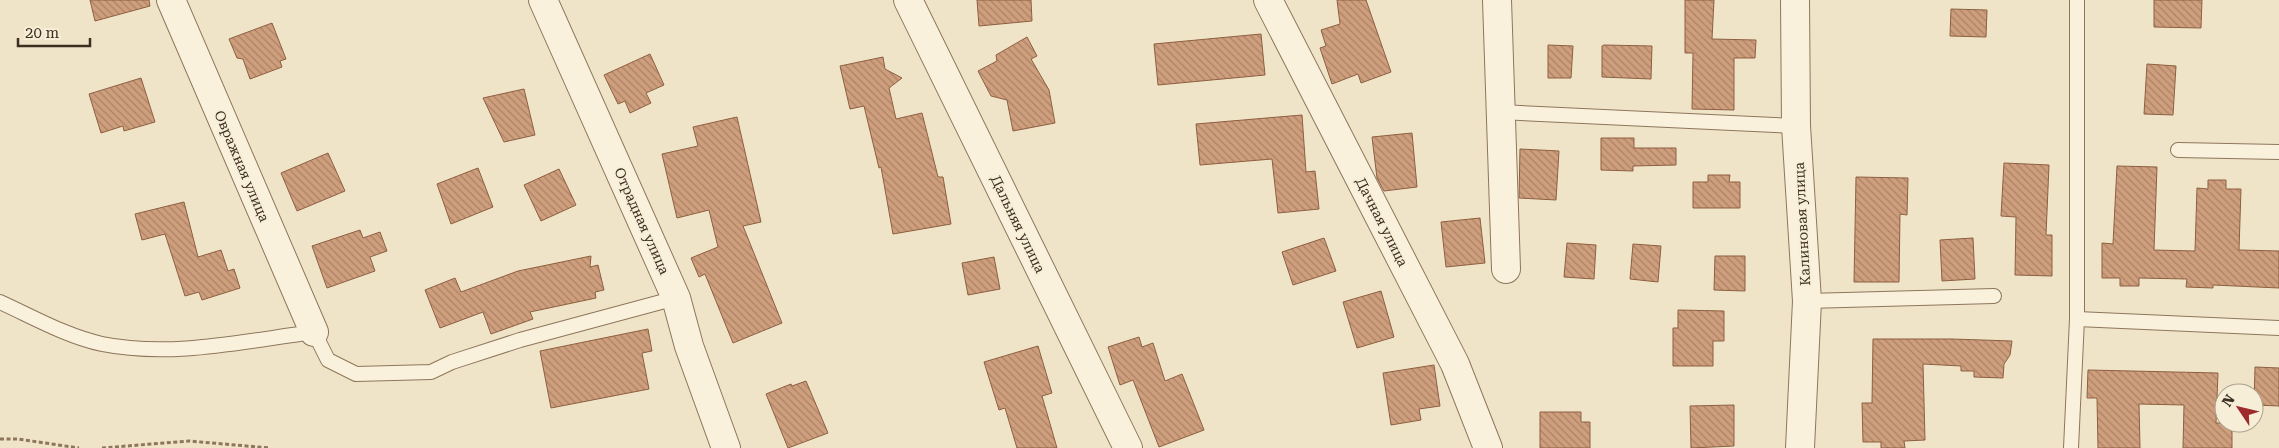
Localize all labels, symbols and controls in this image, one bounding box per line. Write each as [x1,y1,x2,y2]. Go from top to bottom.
scale bar [18,15,90,47]
text: 20 m [25,24,60,42]
street label: Овражная улица [211,108,273,225]
street label: Калиновая улица [1791,161,1813,286]
street label: Отрадная улица [611,165,673,277]
street label: Дальняя улица [987,173,1049,276]
street label: Дачная улица [1353,175,1412,270]
north arrow [2214,383,2264,433]
text: N [2219,391,2238,410]

